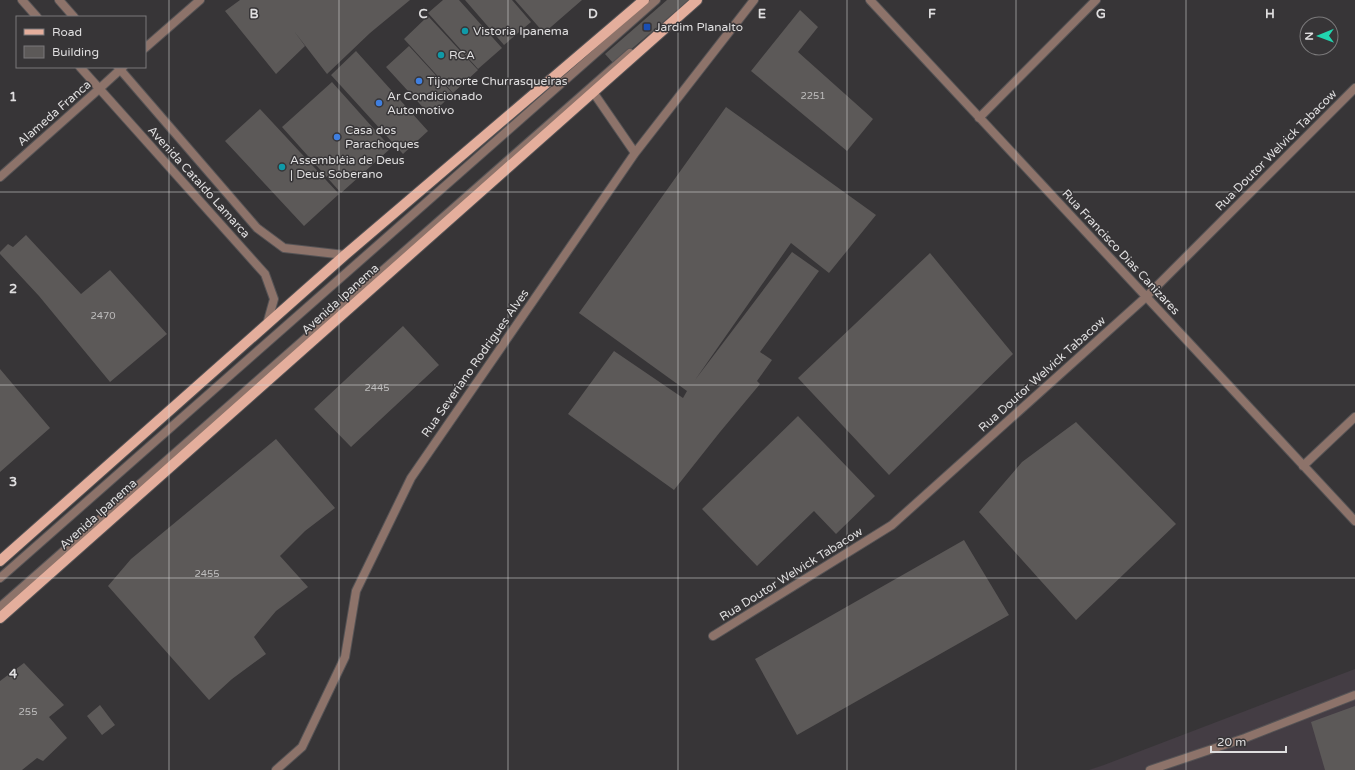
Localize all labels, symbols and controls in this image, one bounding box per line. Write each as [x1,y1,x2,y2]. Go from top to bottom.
text: B [249,6,259,22]
text: C [418,6,428,22]
text: D [588,6,598,22]
text: E [758,6,766,22]
text: F [928,6,936,22]
text: G [1096,6,1106,22]
text: H [1265,6,1275,22]
legend [16,16,146,68]
north arrow [1299,16,1339,56]
place label: Jardim Planalto [655,20,743,34]
marker: Jardim Planalto [642,22,652,32]
place label: Vistoria Ipanema [473,24,569,38]
text: Road [52,25,82,39]
marker: Vistoria Ipanema [460,26,470,36]
text: N [1303,32,1316,41]
text: Building [52,45,99,59]
place label: RCA [449,48,475,62]
marker: RCA [436,50,446,60]
place label: Tijonorte Churrasqueiras [427,74,568,88]
marker: Tijonorte Churrasqueiras [414,76,424,86]
street label: Alameda Franca [14,77,94,149]
street label: Rua Doutor Welvick Tabacow [1212,86,1340,214]
text: 1 [9,89,17,105]
place label: Ar Condicionado Automotivo [387,89,483,117]
house number: 2251 [800,90,826,102]
marker: Ar Condicionado Automotivo [374,98,384,108]
street label: Avenida Cataldo Lamarca [145,123,253,241]
place label: Casa dos Parachoques [345,123,420,151]
marker: Casa dos Parachoques [332,132,342,142]
place label: Assembléia de Deus | Deus Soberano [290,153,405,181]
marker: Assembléia de Deus | Deus Soberano [277,162,287,172]
street label: Rua Francisco Dias Canizares [1059,187,1183,318]
street label: Avenida Ipanema [299,261,381,337]
text: 2 [9,281,17,297]
street label: Rua Severiano Rodrigues Alves [418,286,532,440]
house number: 2470 [90,310,116,322]
street label: Rua Doutor Welvick Tabacow [976,313,1109,435]
house number: 2445 [364,382,390,394]
text: 3 [9,474,17,490]
street label: Avenida Ipanema [57,476,139,552]
street label: Rua Doutor Welvick Tabacow [717,524,865,624]
house number: 2455 [194,568,220,580]
text: 4 [9,666,18,682]
house number: 255 [19,706,37,718]
scale bar [1211,728,1286,754]
text: 20 m [1217,735,1246,749]

